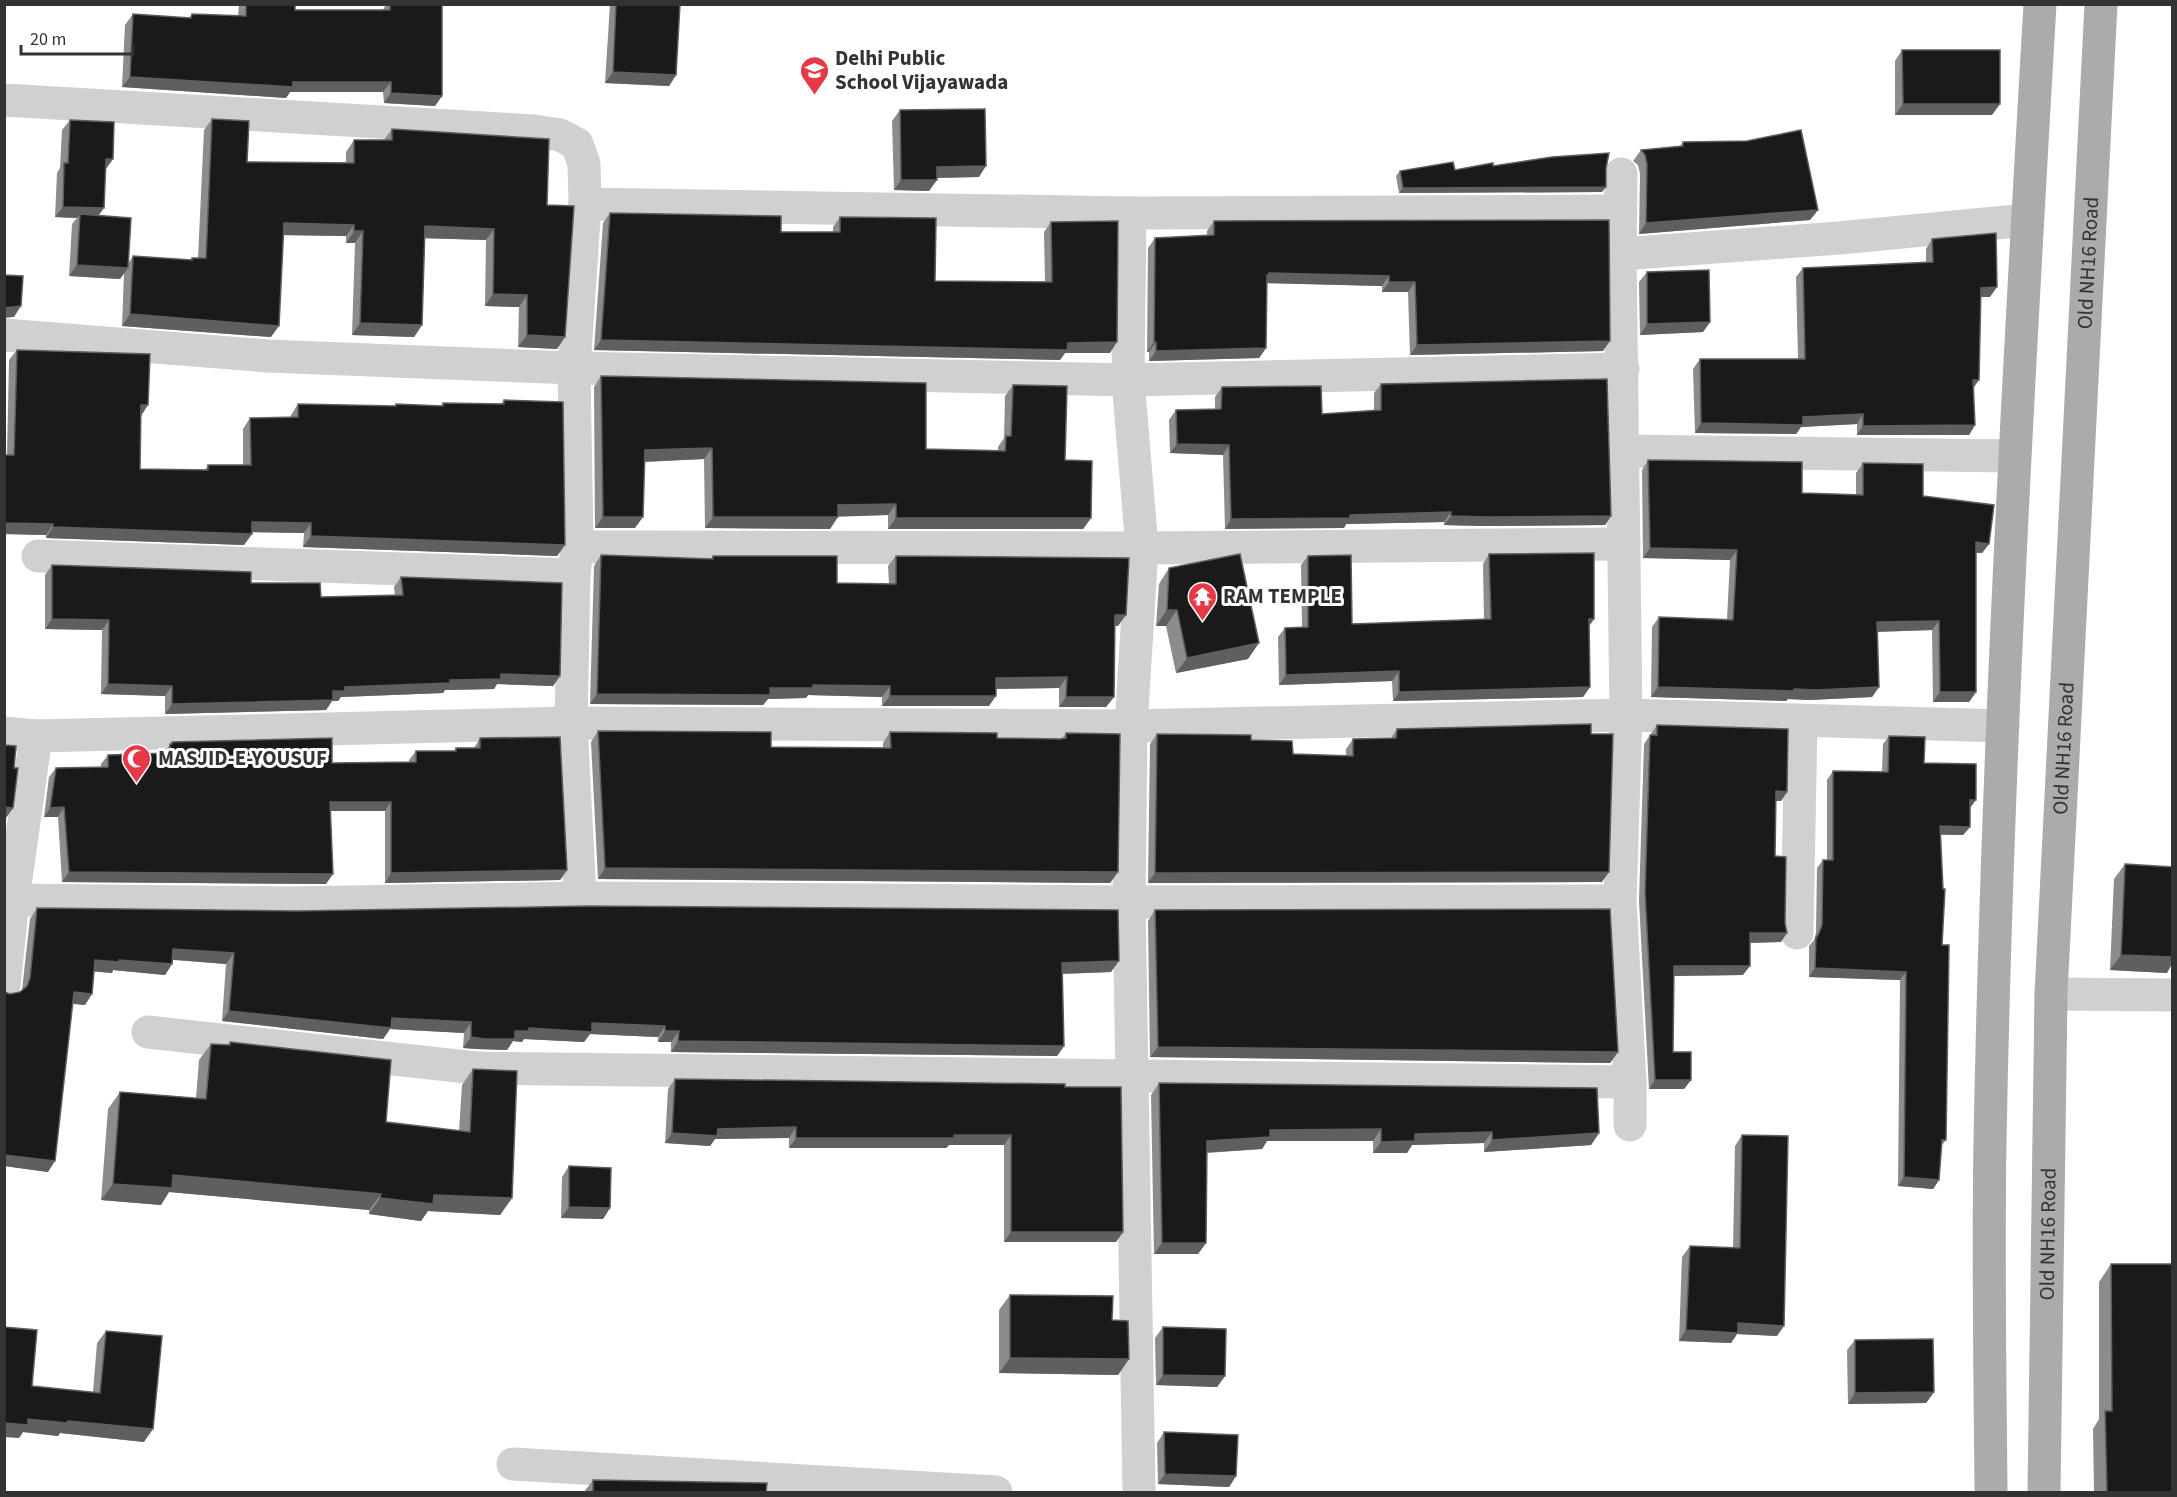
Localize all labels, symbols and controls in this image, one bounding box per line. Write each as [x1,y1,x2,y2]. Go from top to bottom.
scale bar [21,18,134,56]
text: 20 m [30,27,66,52]
place label: Delhi Public School Vijayawada [835,43,1008,97]
school or university icon: Delhi Public School Vijayawada [798,54,830,96]
street label: Old NH16 Road [2070,196,2106,330]
temple icon: RAM TEMPLE [1186,580,1218,622]
place label: RAM TEMPLE [1223,581,1342,611]
street label: Old NH16 Road [2045,681,2082,815]
mosque icon: MASJID-E-YOUSUF [121,742,153,784]
place label: MASJID-E-YOUSUF [158,743,327,773]
street label: Old NH16 Road [2032,1168,2064,1301]

